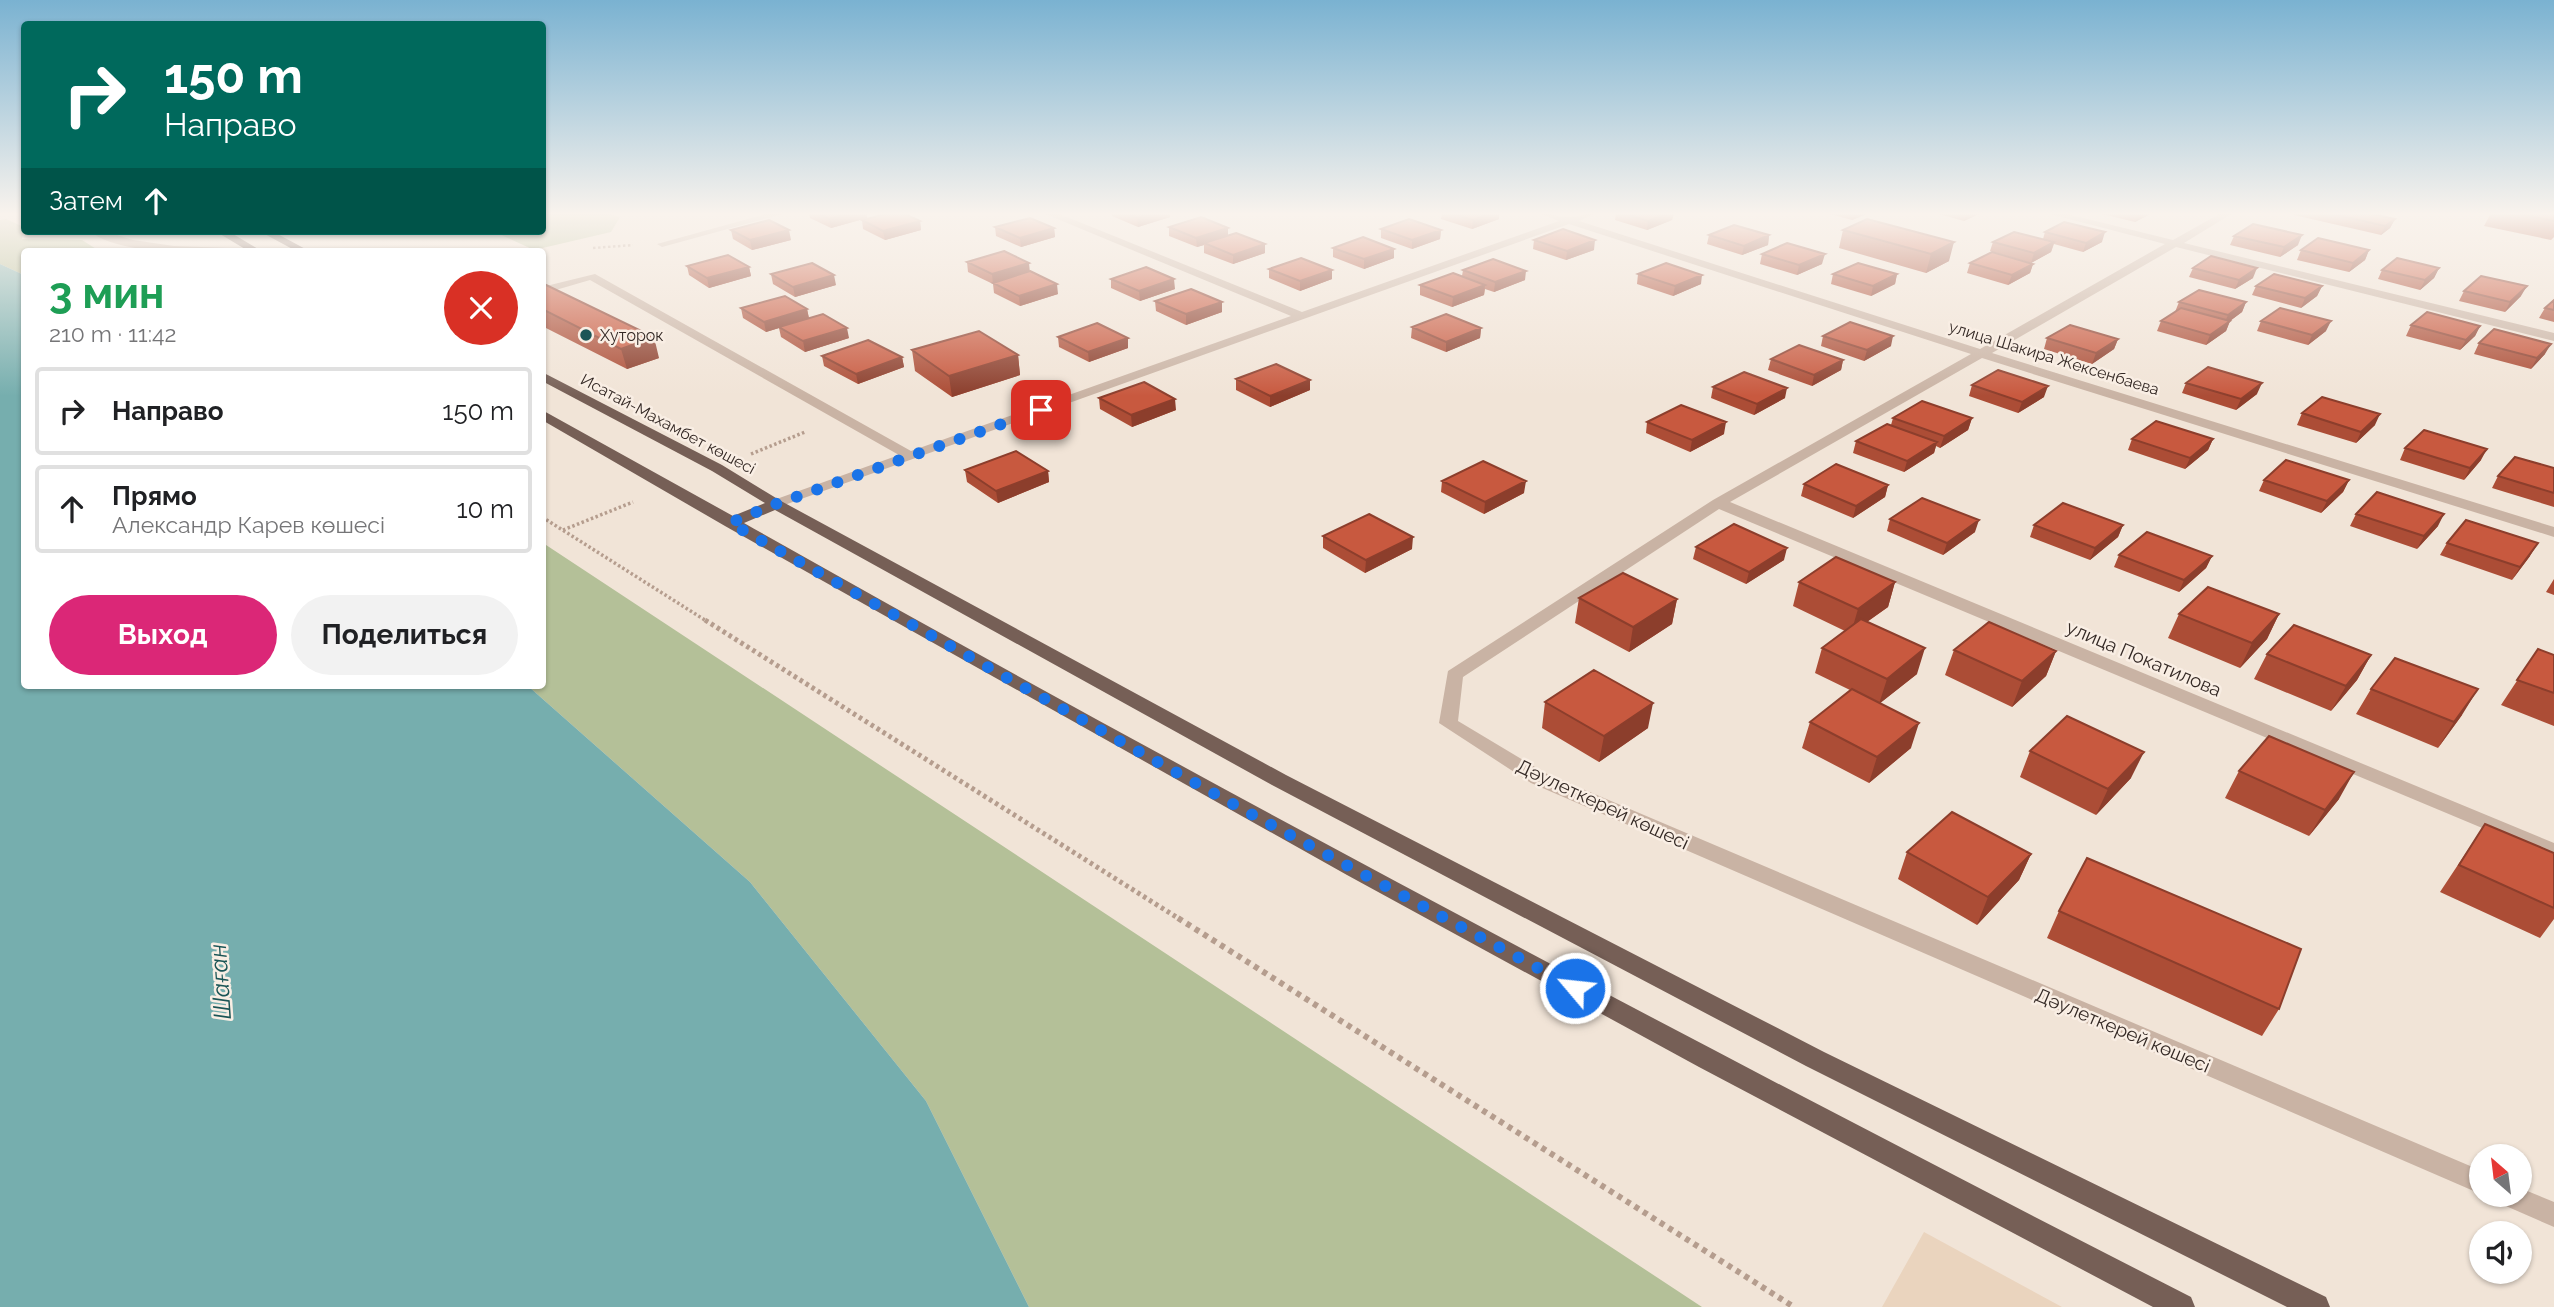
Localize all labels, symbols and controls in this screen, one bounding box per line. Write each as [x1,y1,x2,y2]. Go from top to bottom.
text: 150 m [164,47,303,104]
icon: right [49,49,140,140]
text: Направо [164,106,296,143]
icon: ahead [137,182,175,220]
text: Затем [49,186,123,216]
text: 3 мин [49,269,164,318]
button: close [444,271,518,345]
street label: улица Шакира Жексенбаева [1947,317,2161,399]
text: 210 m · 11:42 [49,320,177,347]
place label: Хуторок [600,326,664,345]
marker: Хуторок [578,327,594,343]
street label: Исатай-Махамбет көшесі [577,370,759,478]
pin [1011,380,1071,440]
icon: arrive [1022,391,1060,429]
icon: right [53,392,91,430]
text: Направо [112,396,223,426]
text: 150 m [442,396,514,426]
text: Прямо [112,481,197,511]
icon: ahead [53,490,91,528]
text: 10 m [456,494,514,524]
text: Александр Карев көшесі [112,511,385,538]
button: Выход [49,595,277,675]
button: Поделиться [291,595,518,675]
street label: улица Покатилова [2063,615,2225,701]
street label: Дәулеткерей көшесі [1513,754,1693,854]
water label: Шаған [203,943,237,1021]
position arrow [1538,951,1612,1025]
street label: Дәулеткерей көшесі [2032,983,2214,1077]
north arrow [2469,1144,2532,1208]
map controls [2469,1144,2532,1284]
button: sound [2469,1221,2532,1284]

